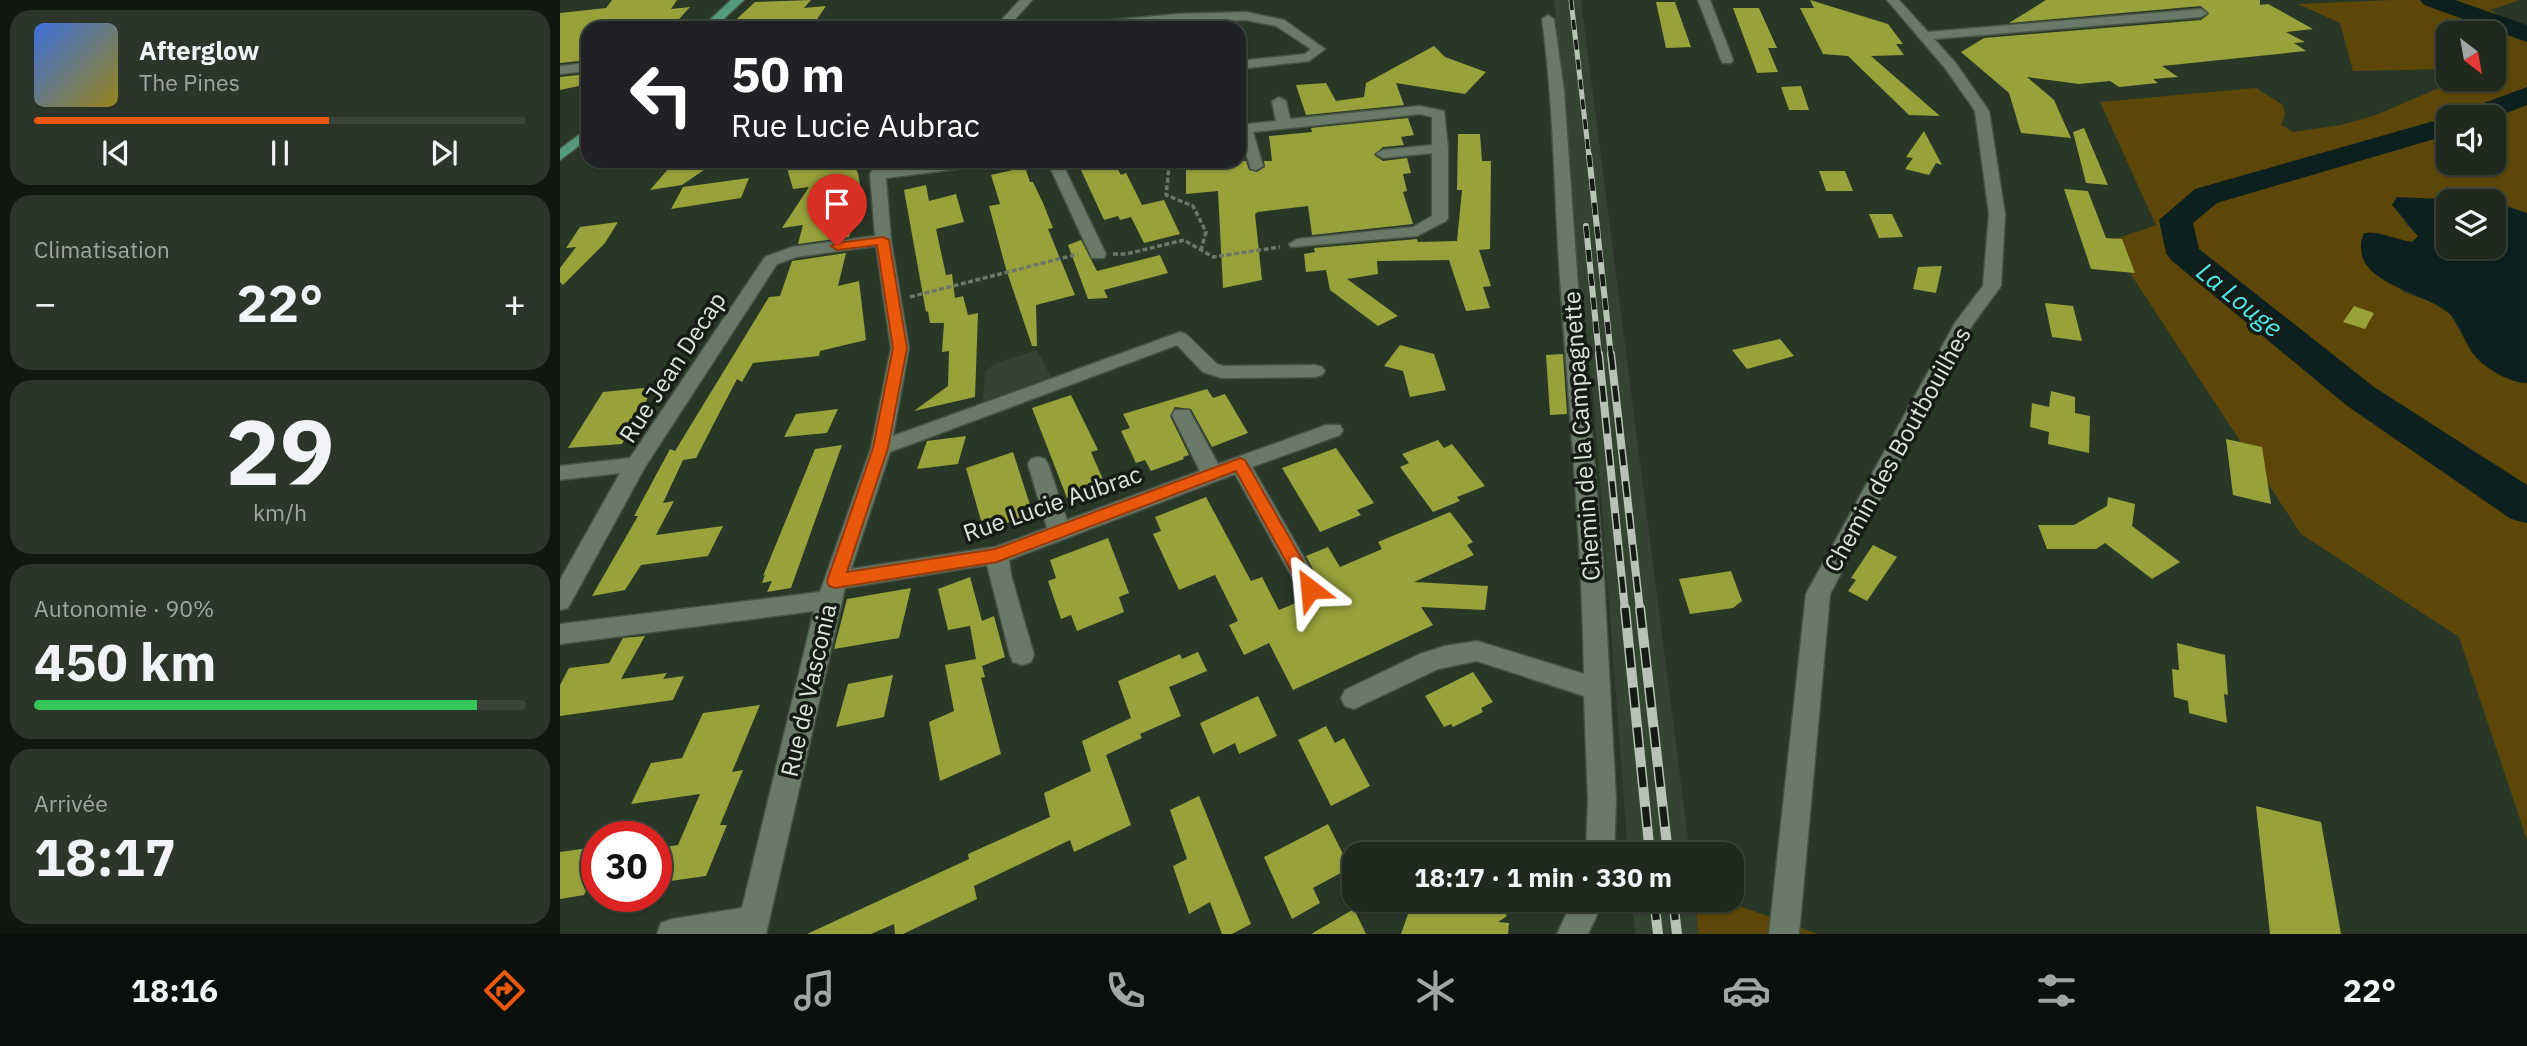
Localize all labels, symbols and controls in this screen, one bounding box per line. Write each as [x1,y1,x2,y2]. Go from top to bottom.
north arrow [2436,21,2506,91]
map controls [2436,21,2506,259]
text: Afterglow [139,33,259,67]
text: 50 m [731,42,845,105]
icon: left [616,49,707,140]
text: The Pines [139,67,240,97]
text: Rue Lucie Aubrac [731,104,980,146]
button: sound [2436,105,2506,175]
icon: previous [97,134,135,172]
icon: pause [261,134,299,172]
icon: next [425,134,463,172]
pin [807,174,867,246]
icon: arrive [818,185,856,223]
button: layers [2436,189,2506,259]
text: Climatisation [34,234,170,264]
water label: La Louge [2190,254,2290,344]
text: 22° [237,269,323,336]
text: − [34,278,57,327]
text: + [503,278,526,327]
street label: Rue Jean Decap [611,286,733,448]
street label: Chemin de la Campagnette [1555,290,1607,582]
street label: Chemin des Boutbouilhes [1816,321,1978,577]
text: 29 [225,392,335,510]
street label: Rue Lucie Aubrac [959,457,1145,549]
text: km/h [253,497,307,527]
position arrow [1273,552,1347,626]
text: Autonomie · 90% [34,593,214,623]
street label: Rue de Vasconia [773,600,844,780]
text: 450 km [34,628,216,695]
text: Arrivée [34,788,108,818]
speed limit sign: 30 [581,821,672,912]
text: 18:17 [34,823,176,890]
text: 18:17 · 1 min · 330 m [1414,860,1672,894]
icon: directions [480,966,529,1015]
icon: music [790,966,839,1015]
icon: phone [1101,966,1150,1015]
icon: climate [1411,966,1460,1015]
icon: car [1722,966,1771,1015]
icon: filters [2032,966,2081,1015]
text: 18:16 [131,969,218,1011]
text: 22° [2343,969,2396,1011]

